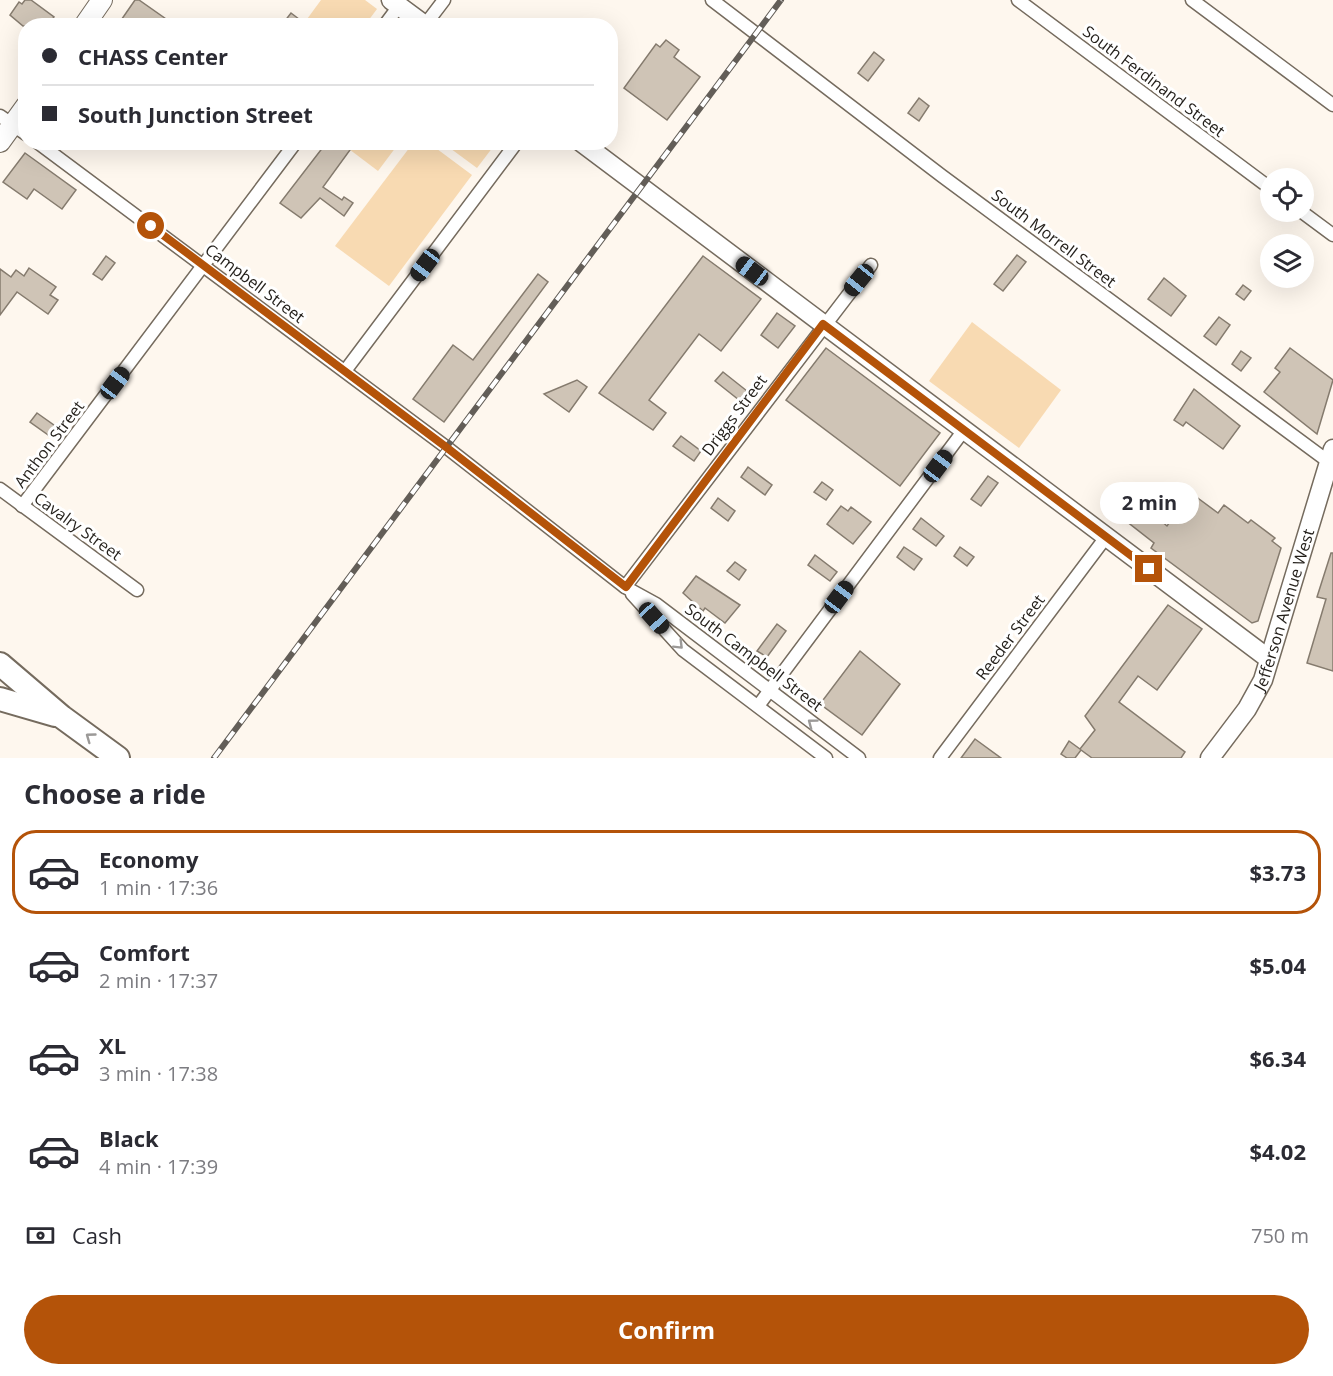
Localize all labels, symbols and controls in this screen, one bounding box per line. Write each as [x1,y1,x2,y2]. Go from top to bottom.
street label: South Ferdinand Street [1078,20,1230,142]
text: CHASS Center [78,41,228,71]
text: South Junction Street [78,99,313,129]
map controls [1260,168,1314,288]
button: locate [1260,168,1314,222]
street label: South Morrell Street [987,184,1121,292]
route start [137,212,164,239]
button: layers [1260,234,1314,288]
street label: Campbell Street [201,238,309,328]
car [407,245,443,285]
car [732,253,772,289]
car [841,260,877,300]
car [97,363,133,403]
street label: Driggs Street [696,370,772,460]
street label: Anthon Street [9,396,89,492]
car [920,446,956,486]
callout: 2 min [1100,482,1198,524]
street label: Cavalry Street [30,487,126,565]
text: 2 min [1122,489,1177,516]
street label: Jefferson Avenue West [1247,526,1319,696]
route end [1135,555,1162,582]
car [821,577,857,617]
street label: Reeder Street [971,589,1050,684]
street label: South Campbell Street [681,598,828,716]
car [635,599,673,637]
one-way arrow [672,638,683,649]
one-way arrow [808,719,819,730]
one-way arrow [85,734,96,745]
text: Choose a ride [24,775,206,812]
text: Economy [99,844,198,874]
icon: car [27,845,81,899]
text: $3.73 [1249,857,1306,887]
text: 1 min · 17:36 [99,874,218,901]
text: Comfort [99,937,190,967]
icon: car [27,938,81,992]
text: $5.04 [1249,950,1306,980]
text: 2 min · 17:37 [99,967,218,994]
text: XL [99,1030,126,1060]
icon: car [27,1031,81,1085]
text: $6.34 [1249,1043,1306,1073]
text: 3 min · 17:38 [99,1060,218,1087]
text: Black [99,1123,159,1153]
icon: car [27,1124,81,1178]
text: $4.02 [1249,1136,1306,1166]
text: 4 min · 17:39 [99,1153,218,1180]
icon: cash [24,1219,57,1252]
text: Cash [72,1220,122,1250]
text: 750 m [1251,1222,1309,1249]
button: Confirm [24,1295,1309,1364]

